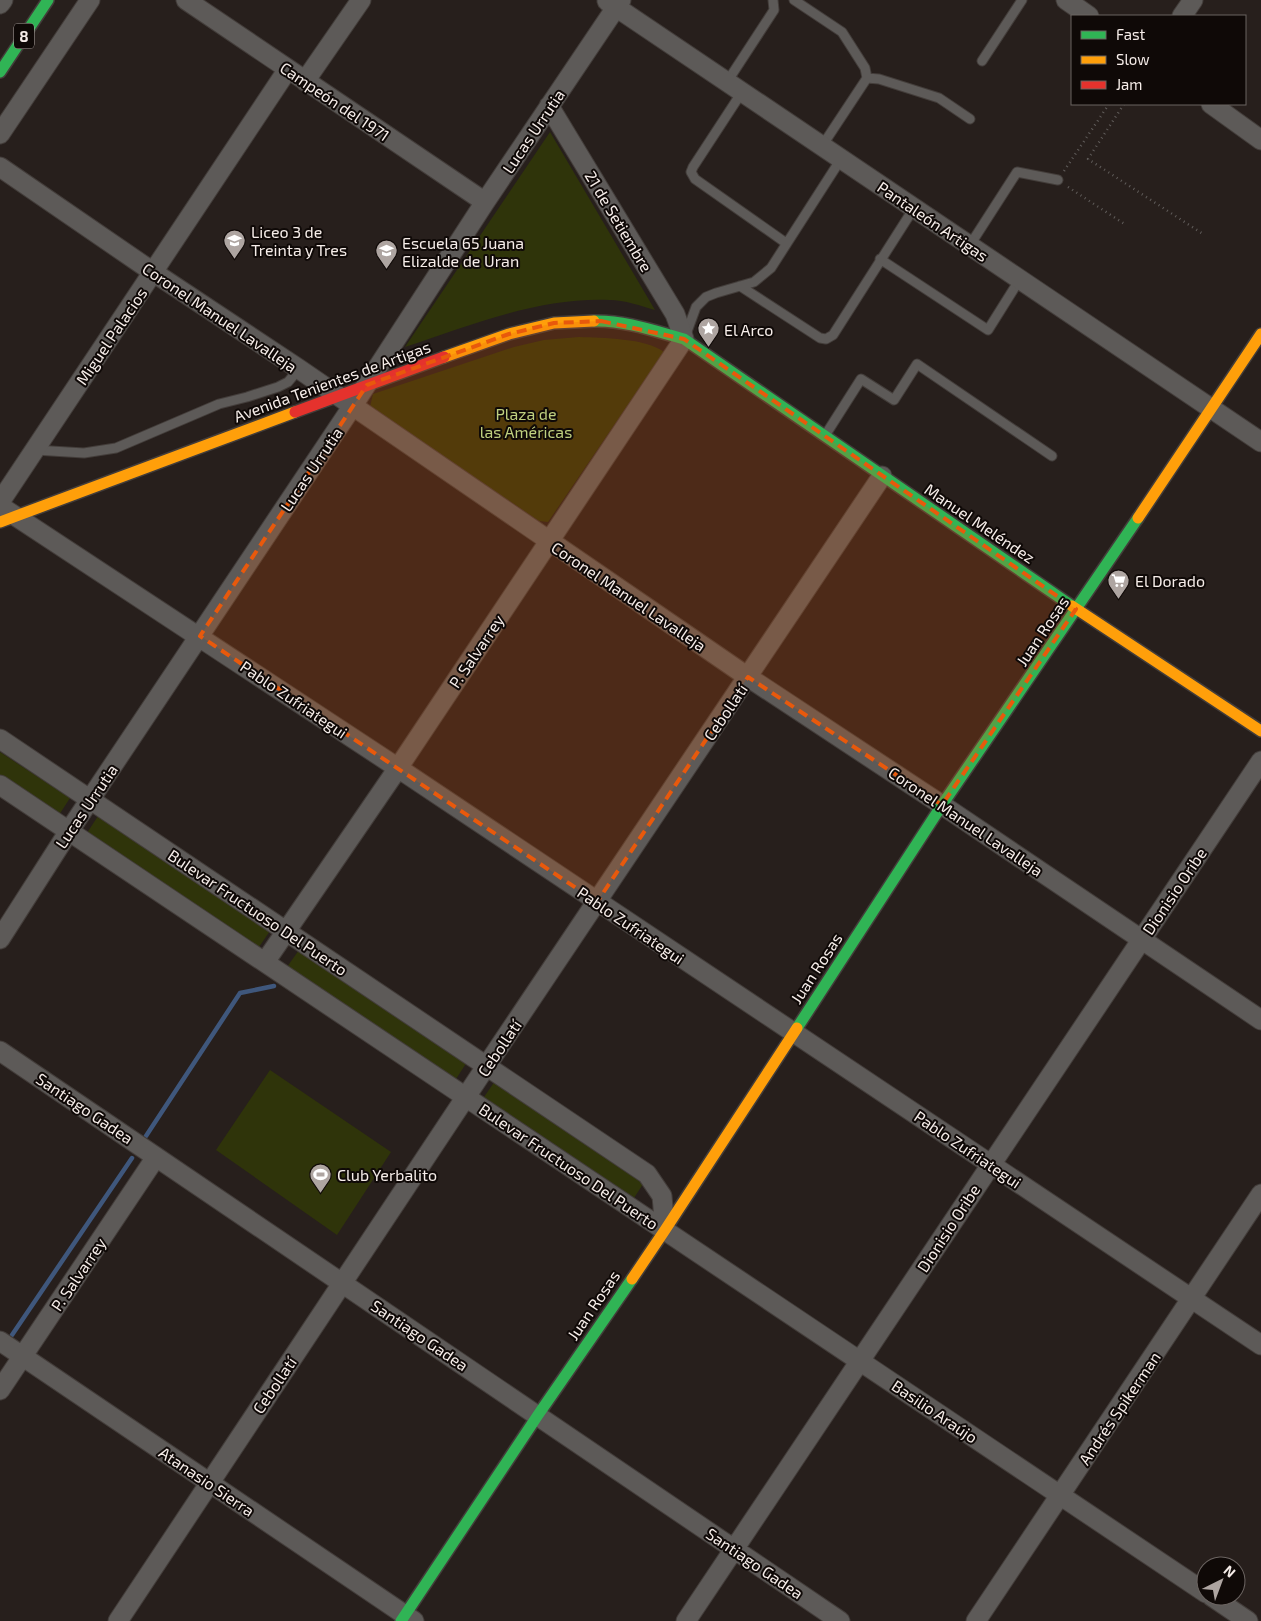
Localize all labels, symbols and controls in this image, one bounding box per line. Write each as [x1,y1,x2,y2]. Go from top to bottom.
legend [1071,15,1246,105]
road number: 8 [14,24,34,48]
text: Fast [1116,25,1146,43]
text: Slow [1116,50,1150,68]
street label: Campeón del 1971 [277,57,393,145]
text: Jam [1116,75,1142,93]
street label: Lucas Urrutia [498,85,568,177]
street label: 21 de Setiembre [581,167,657,275]
street label: Pantaleón Artigas [874,177,992,265]
place label: Liceo 3 de Treinta y Tres [251,222,347,259]
school or university icon: Liceo 3 de Treinta y Tres [223,228,247,259]
place label: Escuela 65 Juana Elizalde de Uran [402,233,524,270]
school or university icon: Escuela 65 Juana Elizalde de Uran [374,239,398,270]
street label: Coronel Manuel Lavalleja [139,258,301,377]
street label: Miguel Palacios [71,284,151,388]
place icon: El Arco [696,317,720,348]
place label: El Arco [724,320,773,339]
street label: Avenida Tenientes de Artigas [231,337,433,425]
park label: Plaza de las Américas [480,404,572,441]
street label: Lucas Urrutia [276,423,346,515]
street label: Manuel Meléndez [921,479,1039,567]
street label: Coronel Manuel Lavalleja [548,537,710,656]
supermarket icon: El Dorado [1107,568,1131,599]
place label: El Dorado [1135,571,1205,590]
street label: Juan Rosas [1012,592,1072,670]
street label: P. Salvarrey [445,610,508,691]
street label: Pablo Zufriategui [237,656,351,742]
street label: Cebollatí [699,679,751,744]
street label: Lucas Urrutia [51,760,121,852]
street label: Coronel Manuel Lavalleja [885,762,1047,881]
street label: Dionisio Oribe [1138,844,1210,938]
street label: Bulevar Fructuoso Del Puerto [165,845,351,979]
street label: Pablo Zufriategui [574,882,688,968]
street label: Juan Rosas [786,929,846,1007]
street label: Cebollatí [473,1015,525,1080]
street label: Santiago Gadea [33,1069,137,1147]
street label: Bulevar Fructuoso Del Puerto [476,1099,662,1233]
street label: Pablo Zufriategui [911,1106,1025,1192]
sports icon: Club Yerbalito [309,1162,333,1193]
place label: Club Yerbalito [337,1165,437,1184]
street label: Dionisio Oribe [913,1181,983,1275]
street label: P. Salvarrey [47,1233,110,1314]
street label: Juan Rosas [563,1266,623,1344]
street label: Santiago Gadea [368,1296,472,1374]
street label: Andrés Spikerman [1074,1348,1164,1468]
street label: Cebollatí [248,1352,300,1417]
street label: Basilio Araújo [888,1375,981,1447]
street label: Atanasio Sierra [156,1442,258,1520]
street label: Santiago Gadea [703,1524,807,1602]
north arrow [1196,1556,1246,1606]
text: N [1221,1561,1239,1581]

